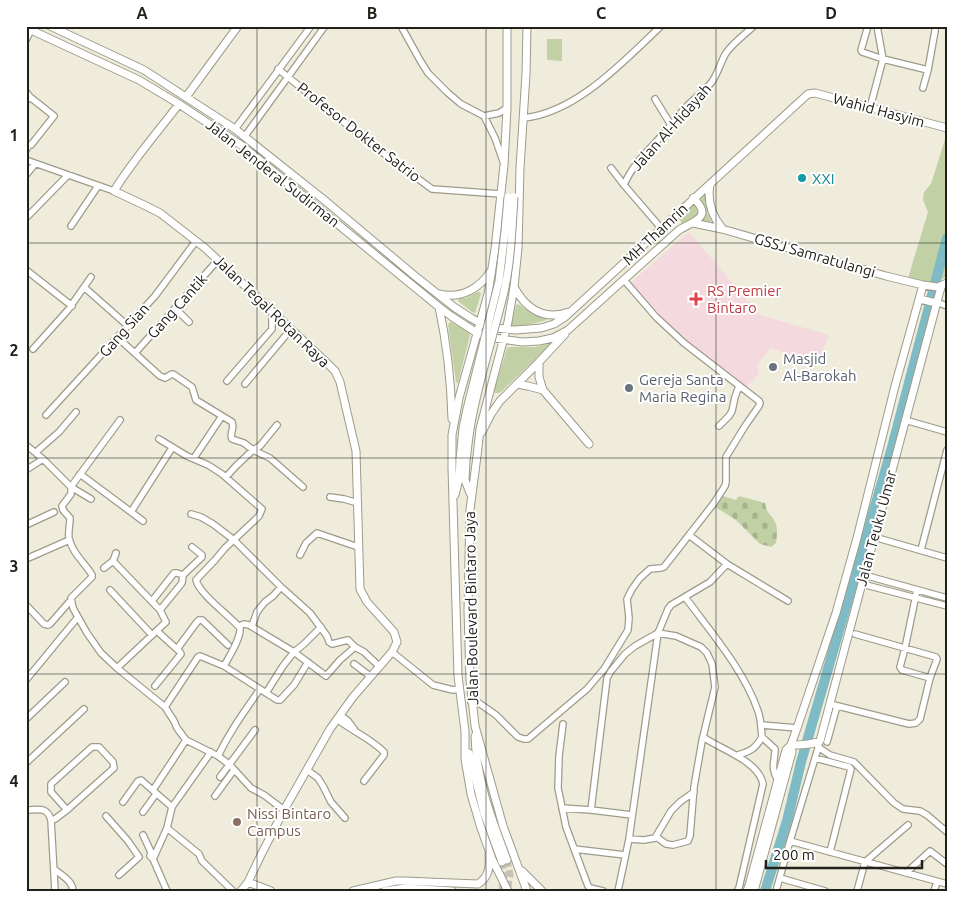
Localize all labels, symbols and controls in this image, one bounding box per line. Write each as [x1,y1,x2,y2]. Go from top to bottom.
text: A [136,4,148,22]
text: B [367,4,377,22]
text: C [596,4,606,22]
text: D [825,4,837,22]
street label: Profesor Dokter Satrio [294,79,424,185]
street label: Jalan Al-Hidayah [628,80,714,174]
street label: Wahid Hasyim [831,90,927,130]
street label: Jalan Jenderal Sudirman [203,116,343,230]
text: 1 [9,126,19,144]
place label: XXI [812,170,835,187]
marker: XXI [796,172,808,184]
street label: MH Thamrin [619,200,691,268]
street label: GSSJ Samratulangi [752,230,878,280]
street label: Jalan Tegal Rotan Raya [211,251,333,371]
street label: Gang Cantik [144,270,211,342]
place label: RS Premier Bintaro [707,282,781,316]
marker: RS Premier Bintaro [689,292,703,306]
street label: Gang Sian [96,300,152,360]
text: 2 [9,341,19,359]
place label: Masjid Al-Barokah [783,350,857,384]
marker: Masjid Al-Barokah [767,361,779,373]
place label: Gereja Santa Maria Regina [639,371,726,405]
marker: Gereja Santa Maria Regina [623,382,635,394]
street label: Jalan Teuku Umar [852,468,900,588]
street label: Jalan Boulevard Bintaro Jaya [461,511,481,705]
text: 3 [9,557,19,575]
text: 4 [9,772,19,790]
place label: Nissi Bintaro Campus [247,805,331,839]
marker: Nissi Bintaro Campus [231,816,243,828]
scale bar [766,837,922,869]
text: 200 m [773,846,815,863]

